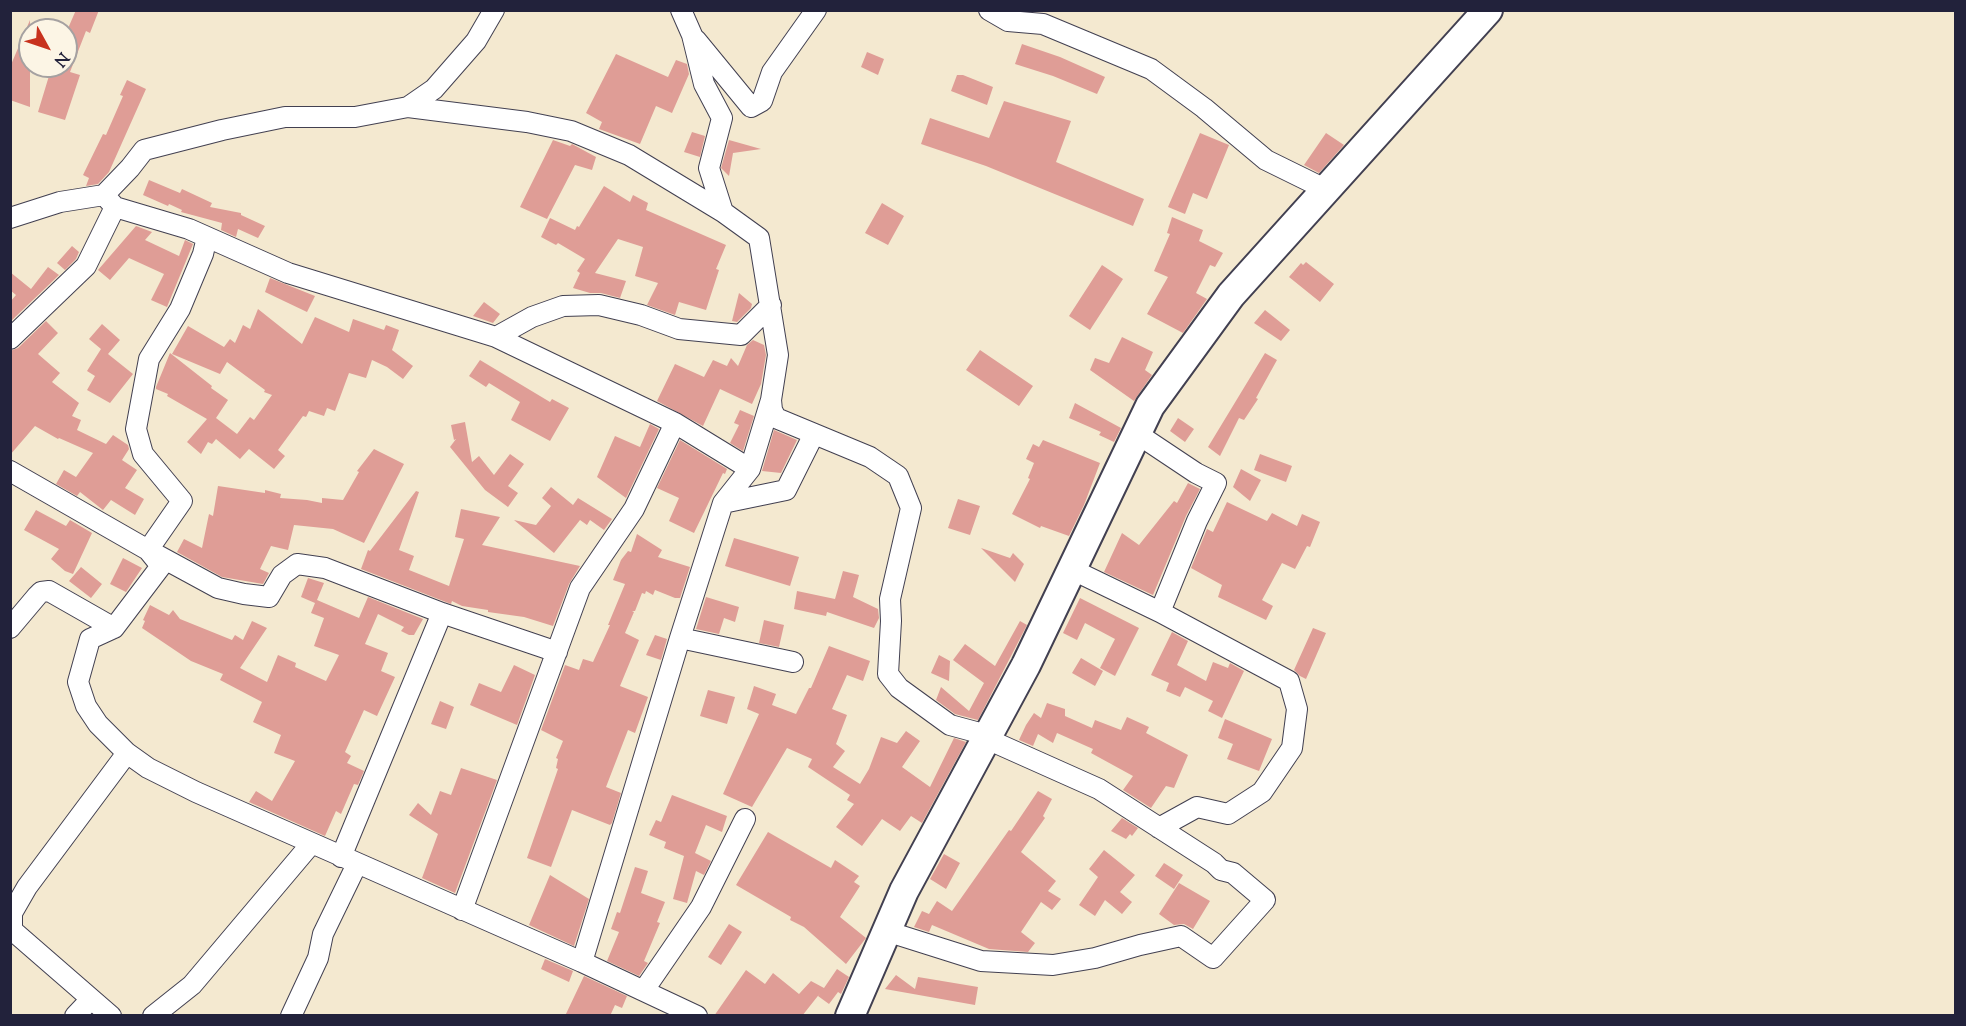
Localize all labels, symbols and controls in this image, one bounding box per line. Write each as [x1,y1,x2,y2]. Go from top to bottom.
north arrow [18,18,78,78]
text: N [48,46,74,71]

